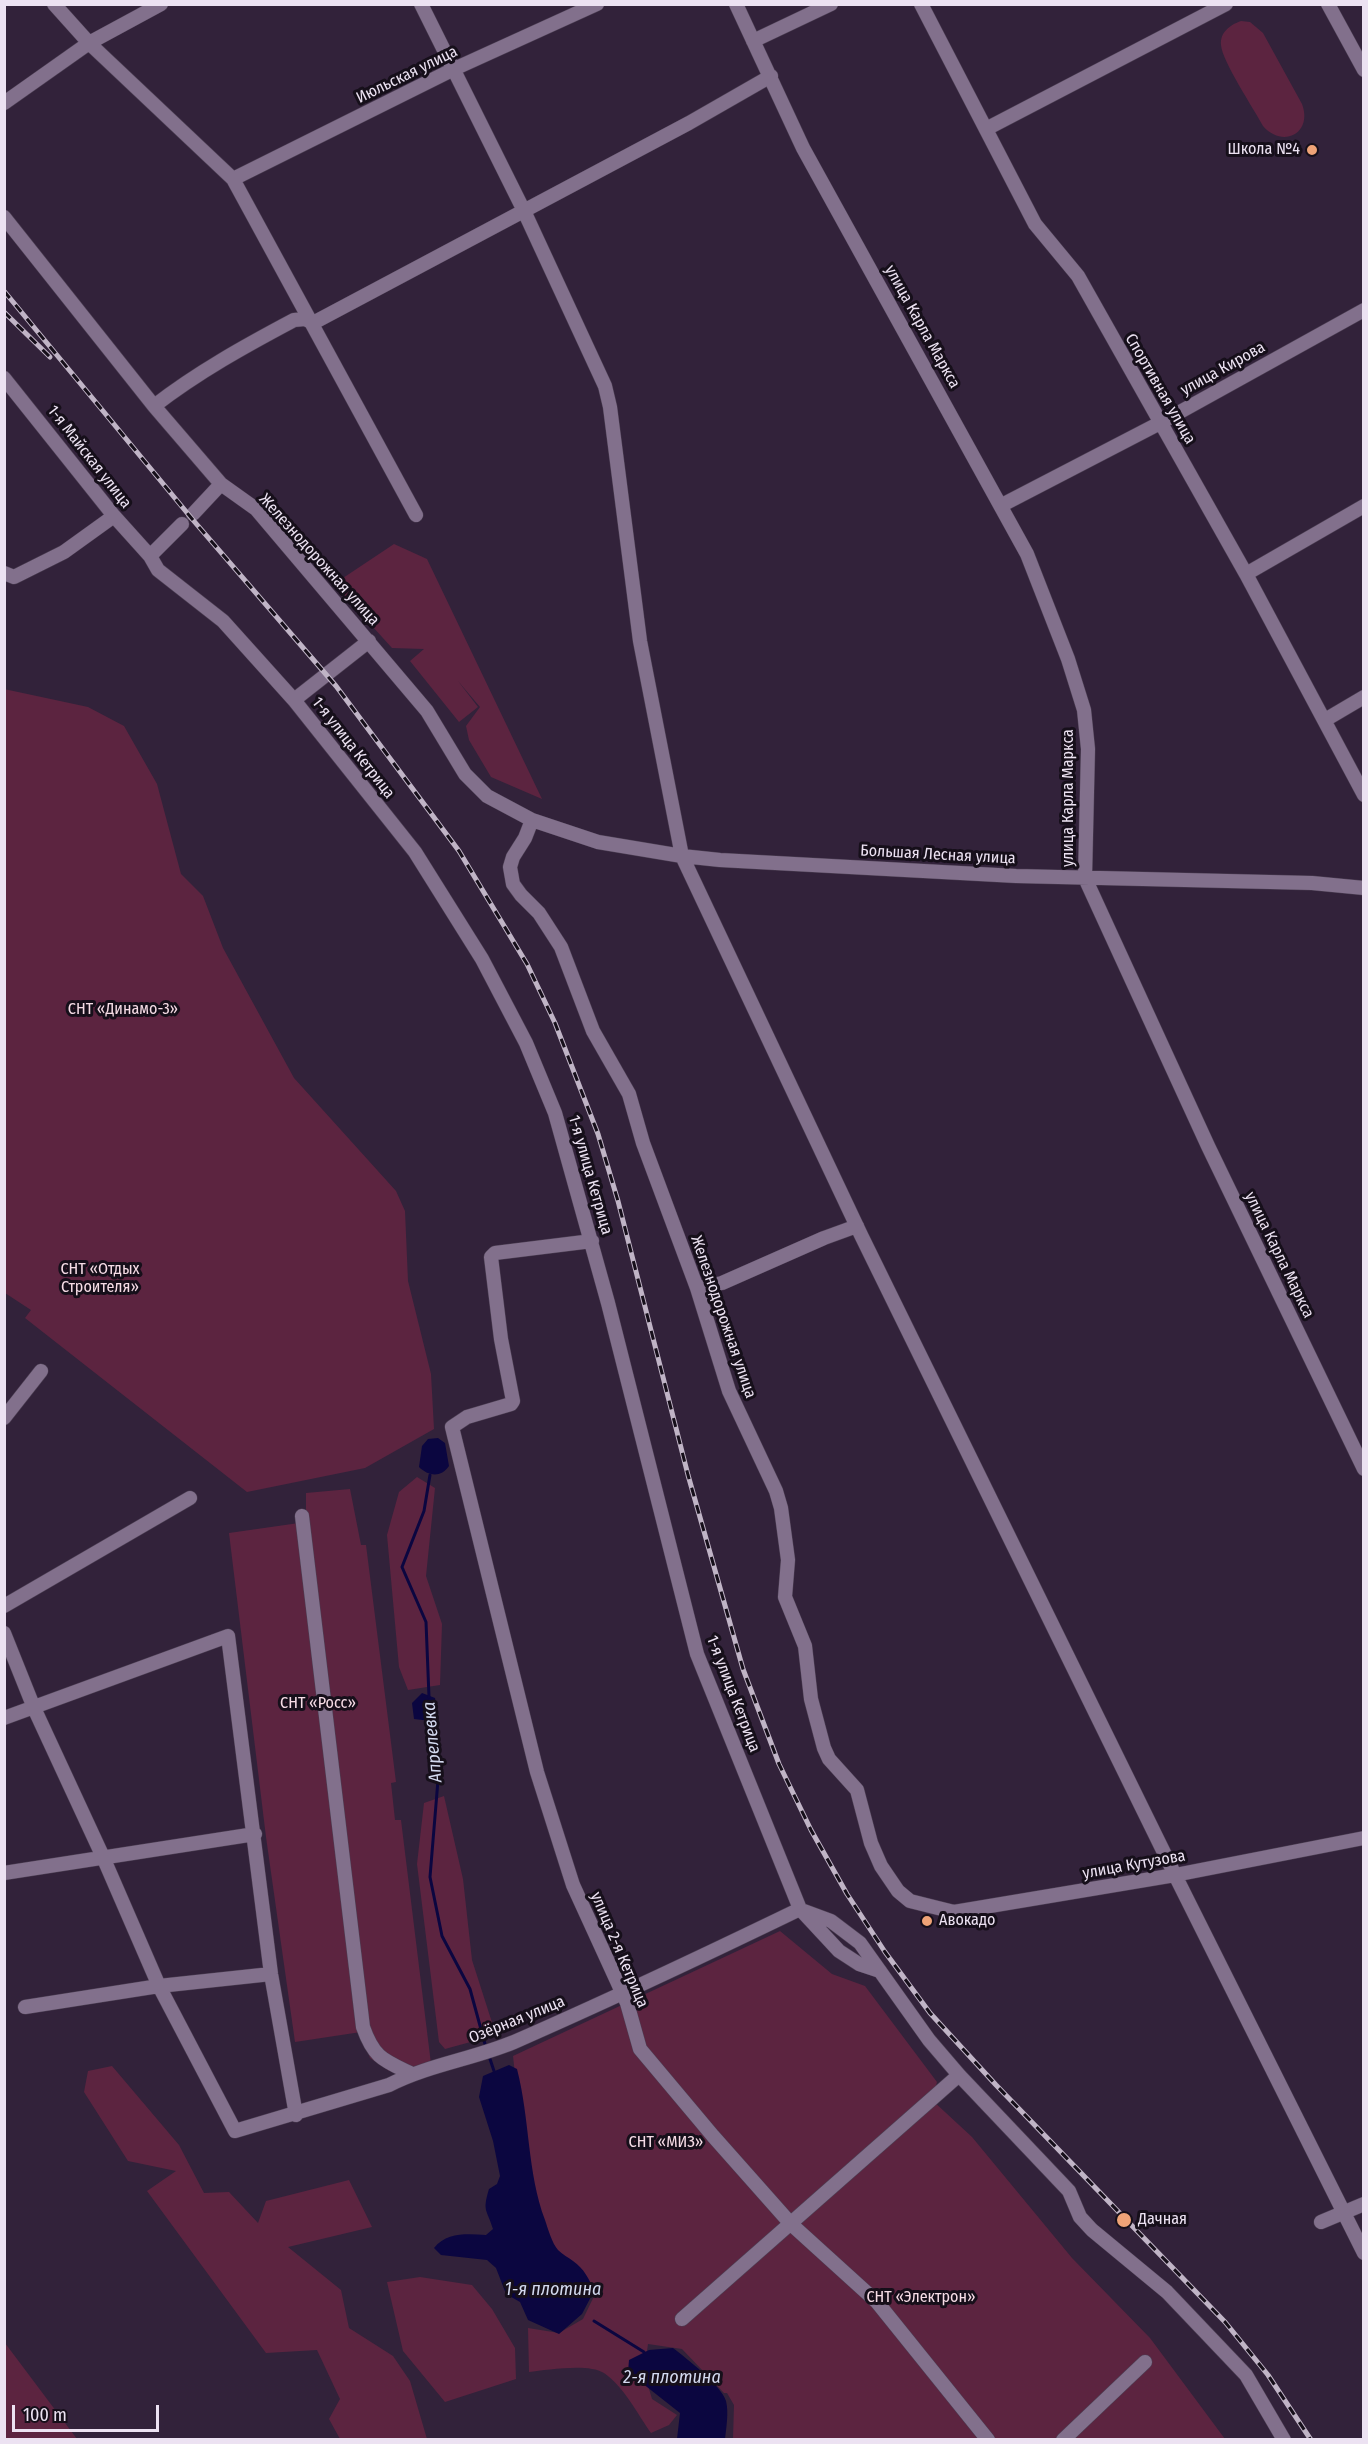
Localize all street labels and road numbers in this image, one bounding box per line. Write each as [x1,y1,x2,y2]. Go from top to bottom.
street label: Июльская улица [353,42,461,108]
street label: улица Карла Маркса [880,262,964,392]
street label: Спортивная улица [1121,330,1199,448]
street label: улица Кирова [1177,338,1269,400]
street label: 1-я Майская улица [43,402,135,512]
street label: Железнодорожная улица [255,490,383,630]
street label: 1-я улица Кетрица [308,694,398,802]
street label: улица Карла Маркса [1059,729,1079,867]
street label: Большая Лесная улица [860,841,1016,869]
street label: 1-я улица Кетрица [564,1113,616,1237]
street label: улица Карла Маркса [1240,1189,1318,1321]
street label: Железнодорожная улица [686,1233,760,1401]
street label: 1-я улица Кетрица [702,1633,764,1755]
street label: улица Кутузова [1081,1847,1187,1883]
street label: улица 2-я Кетрица [586,1889,652,2011]
street label: Озёрная улица [466,1992,568,2048]

